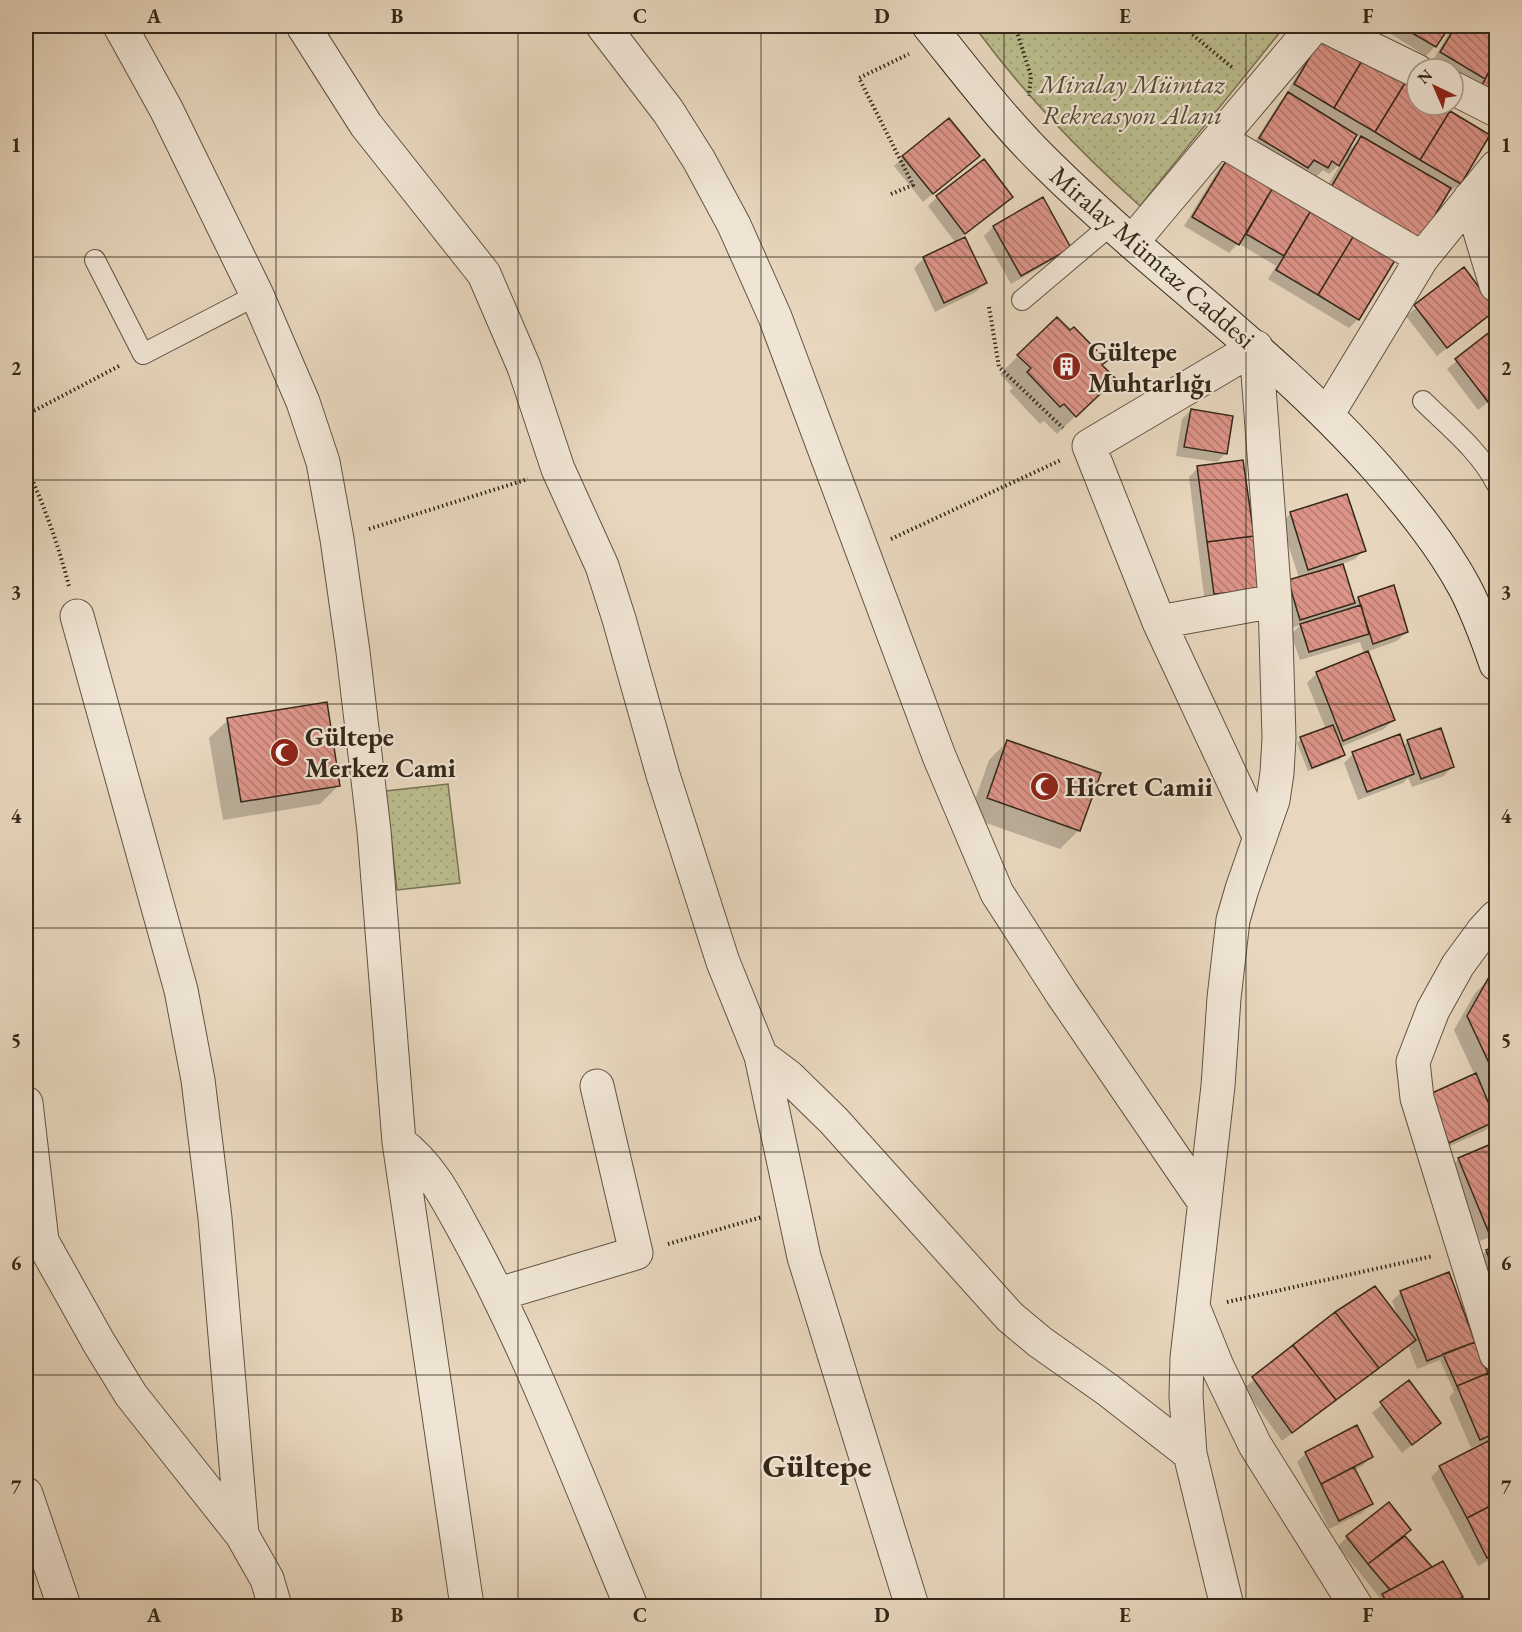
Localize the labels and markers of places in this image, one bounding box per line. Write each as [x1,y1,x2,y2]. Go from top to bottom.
place label: Gültepe Muhtarlığı [1088,334,1212,400]
building icon: Gültepe Muhtarlığı [1051,351,1083,383]
place label: Gültepe Merkez Cami [305,719,456,785]
mosque icon: Gültepe Merkez Cami [268,736,300,768]
place label: Hicret Camii [1065,769,1213,804]
mosque icon: Hicret Camii [1028,770,1060,802]

